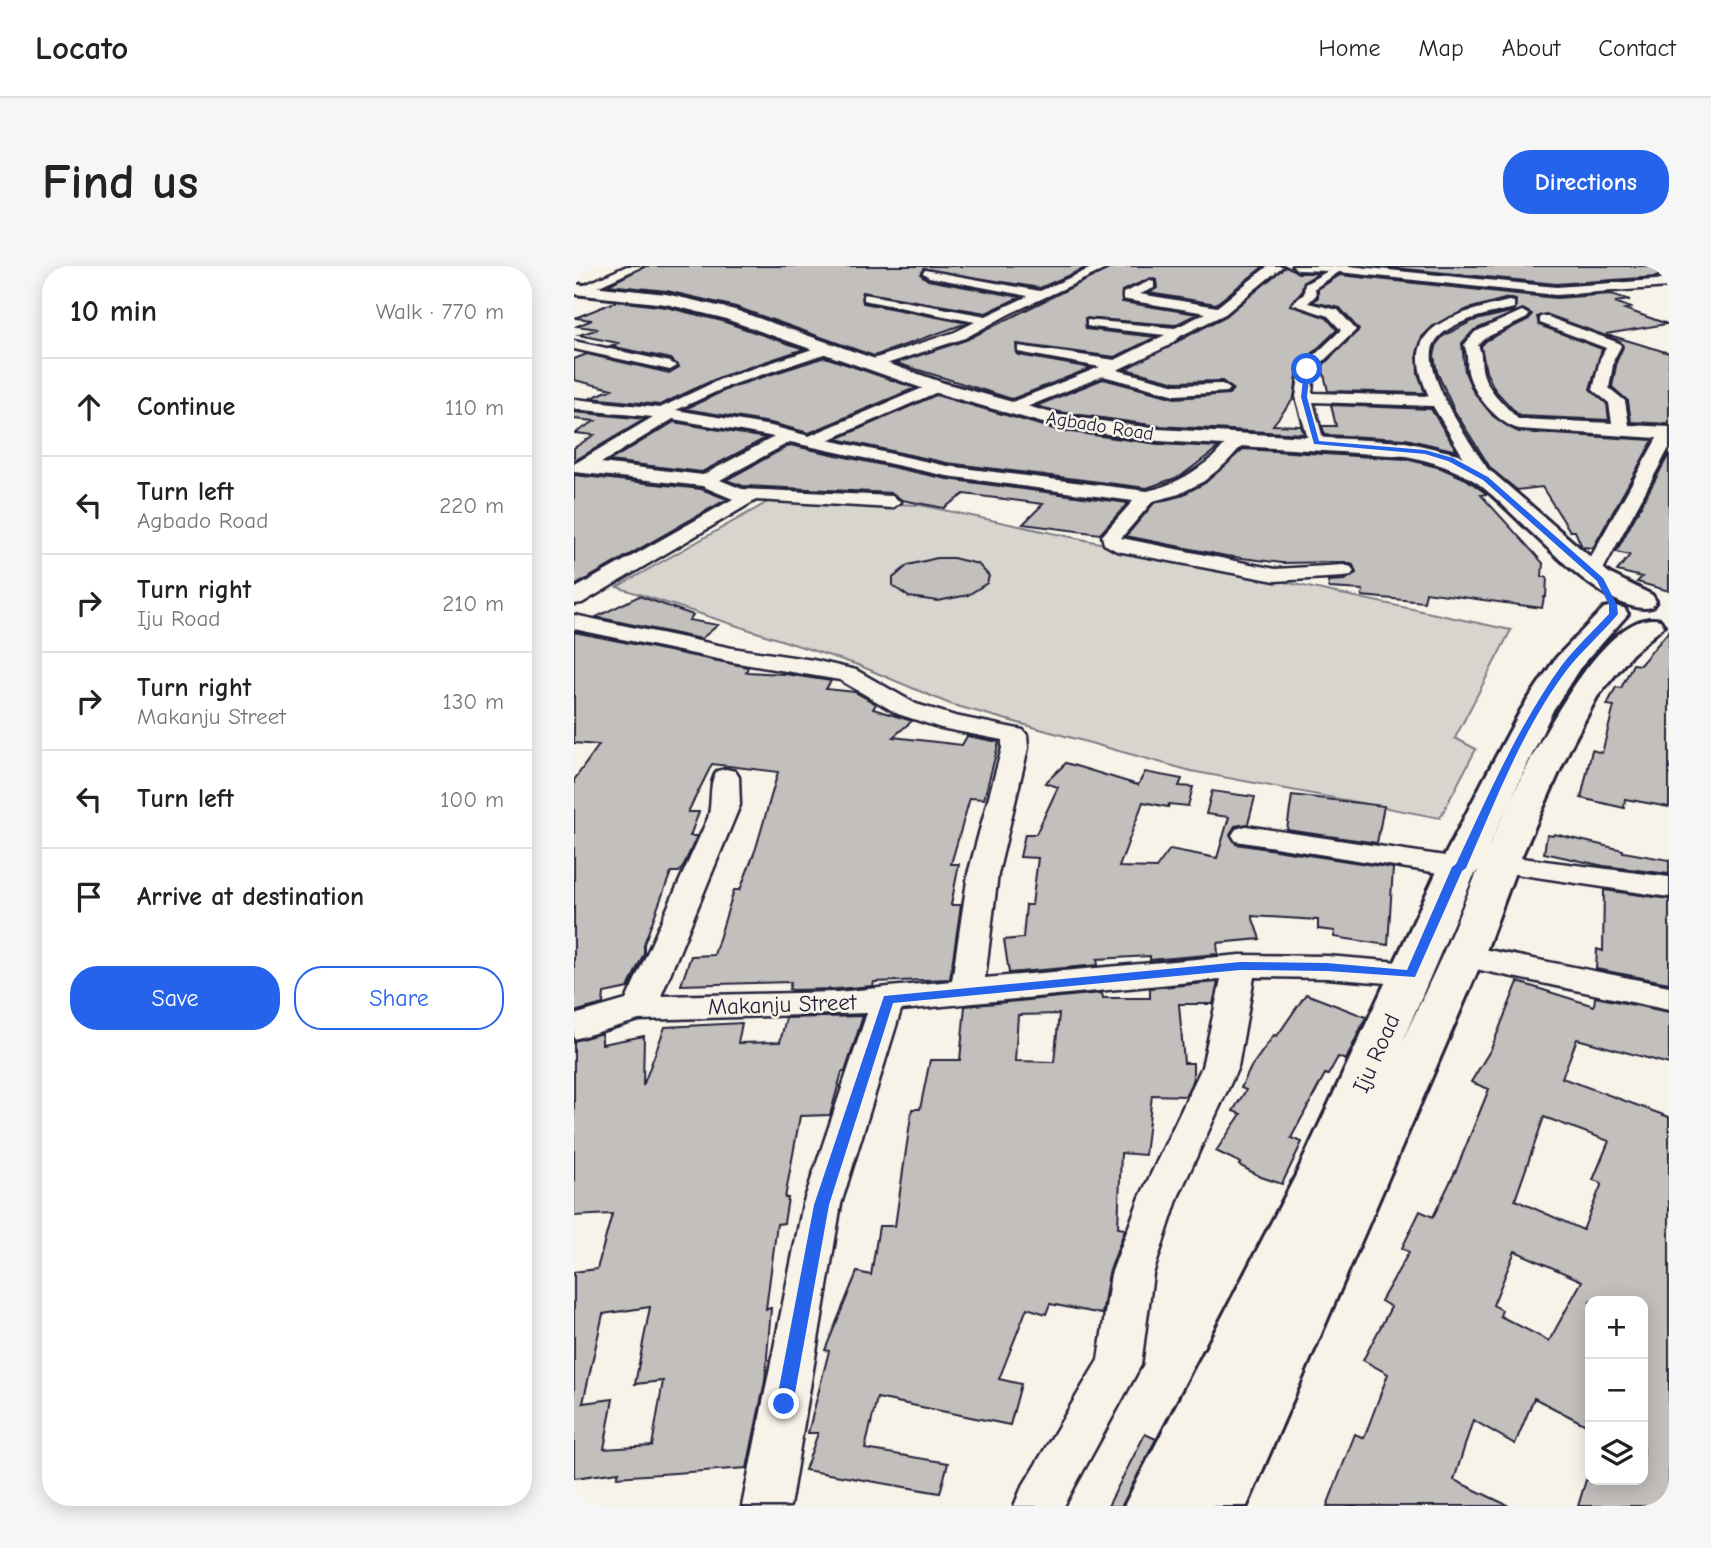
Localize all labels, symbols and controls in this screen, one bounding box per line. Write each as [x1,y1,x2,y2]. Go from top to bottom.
text: Locato [35,29,128,67]
text: Home [1319,34,1380,62]
text: Map [1418,34,1464,62]
text: About [1502,34,1560,62]
text: Contact [1598,34,1676,62]
button: Directions [1503,150,1669,214]
text: Find us [42,154,198,210]
text: 10 min [70,294,157,329]
text: Walk · 770 m [376,298,504,325]
route start [1291,353,1322,384]
icon: ahead [70,388,108,426]
text: Continue [137,392,235,422]
text: 110 m [445,394,504,421]
street label: Agbado Road [1045,407,1155,445]
text: Turn left [137,477,234,507]
icon: left [70,486,108,524]
text: 220 m [439,492,504,519]
text: Agbado Road [137,507,268,534]
text: Turn right [137,575,251,605]
icon: right [70,584,108,622]
text: 210 m [442,590,504,617]
text: Iju Road [137,605,221,632]
text: Turn right [137,673,251,703]
icon: right [70,682,108,720]
text: 130 m [443,688,504,715]
text: Makanju Street [137,703,286,730]
icon: left [70,780,108,818]
text: Turn left [137,784,234,814]
text: 100 m [440,786,504,813]
icon: arrive [70,878,108,916]
text: Arrive at destination [137,882,364,912]
button: Save [70,966,280,1030]
button: Share [294,966,504,1030]
street label: Makanju Street [707,988,858,1021]
street label: Iju Road [1347,1010,1406,1097]
map controls [1585,1296,1648,1485]
button: + [1585,1296,1648,1359]
button: − [1585,1359,1648,1422]
route end [768,1388,799,1419]
button: layers [1585,1422,1648,1485]

